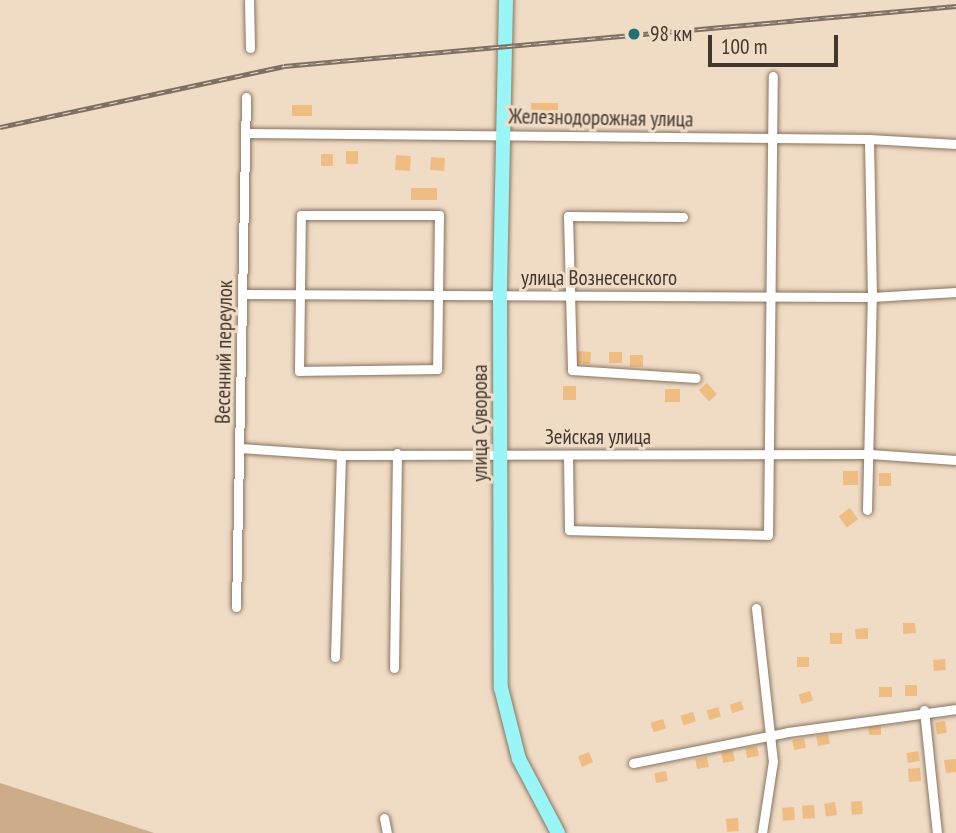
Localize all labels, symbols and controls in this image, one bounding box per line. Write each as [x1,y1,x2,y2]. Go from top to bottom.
place label: 98 км [650,21,692,47]
scale bar [711,21,841,65]
marker: 98 км [624,24,644,44]
text: 100 m [721,33,767,60]
street label: Железнодорожная улица [508,104,694,132]
street label: улица Вознесенского [521,265,677,291]
street label: Весенний переулок [210,280,238,424]
street label: улица Суворова [467,364,493,482]
street label: Зейская улица [545,424,651,450]

